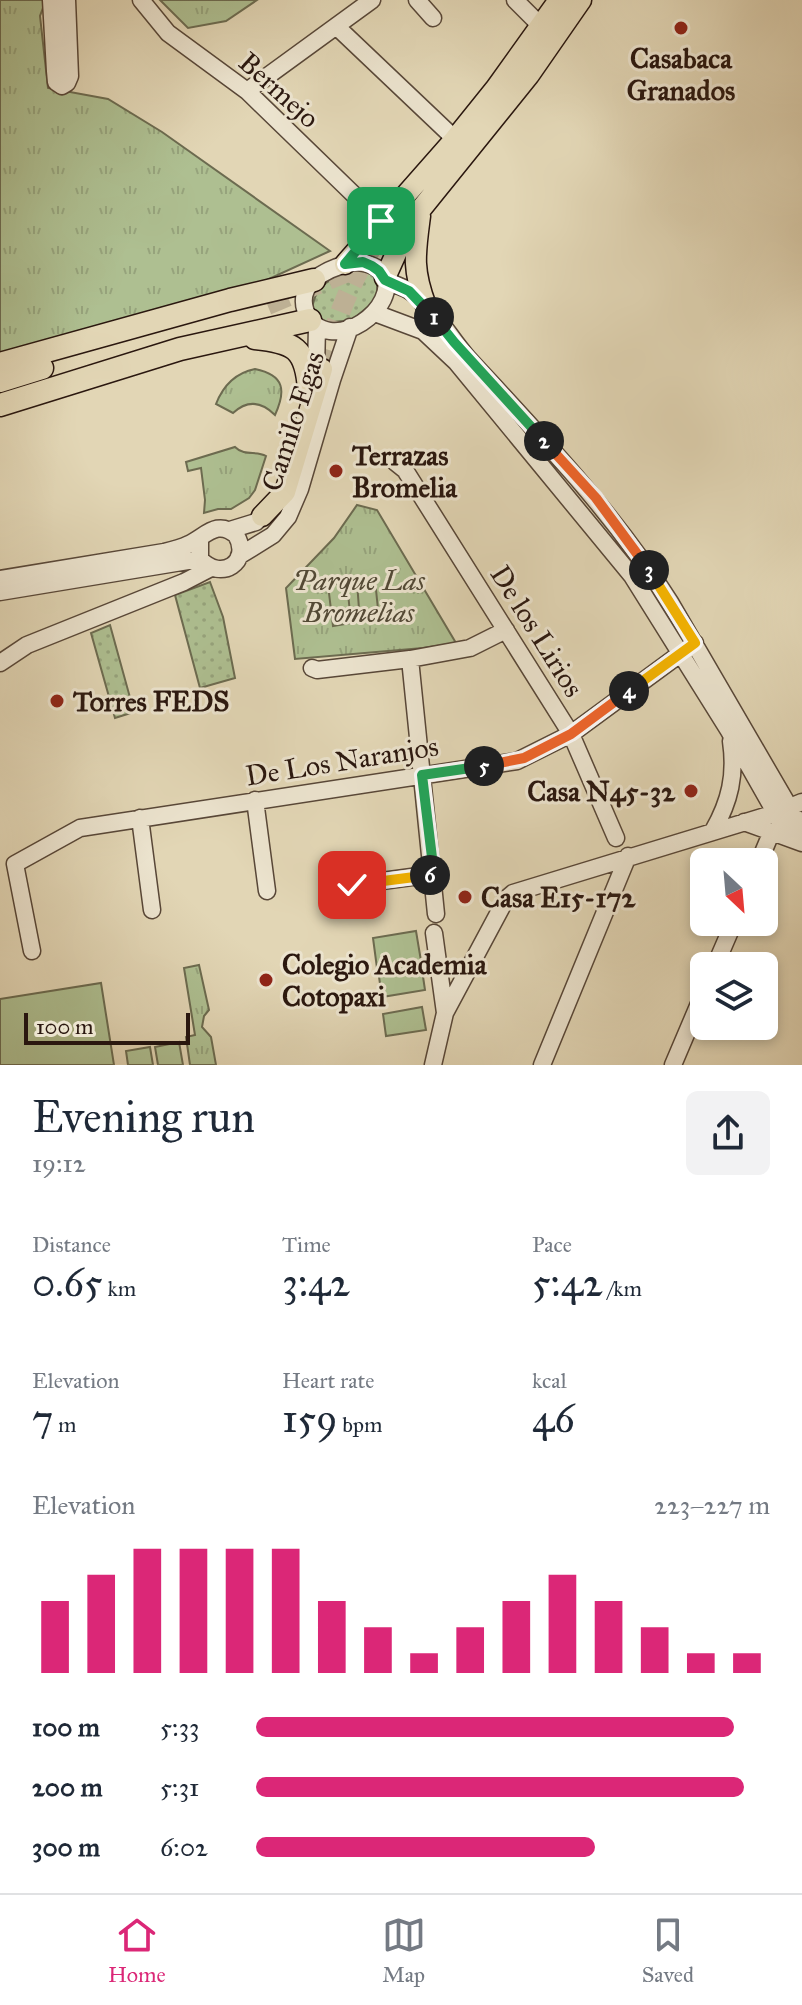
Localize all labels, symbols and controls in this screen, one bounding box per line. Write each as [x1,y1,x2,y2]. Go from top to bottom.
marker: Casabaca Granados [672,19,690,37]
place label: Casabaca Granados [627,41,735,108]
street label: Bermejo [231,45,327,135]
pin [347,187,415,255]
icon: arrive [359,199,403,243]
pin: 1 [414,297,454,337]
text: 1 [430,303,438,330]
street label: Camilo Egas [254,347,332,495]
pin: 2 [524,421,564,461]
text: 2 [539,427,549,454]
place label: Terrazas Bromelia [352,438,458,505]
marker: Terrazas Bromelia [327,462,345,480]
pin: 3 [629,550,669,590]
text: 3 [645,556,653,583]
street label: De los Lirios [483,559,591,703]
park label: Parque Las Bromelias [293,563,426,630]
pin: 4 [609,671,649,711]
text: 4 [623,677,635,704]
place label: Torres FEDS [73,684,229,719]
marker: Torres FEDS [48,692,66,710]
street label: De Los Naranjos [243,728,441,794]
pin: 5 [464,746,504,786]
text: 5 [479,752,489,779]
place label: Casa N45-32 [527,774,676,809]
marker: Casa N45-32 [682,782,700,800]
north arrow [690,848,778,936]
map controls [690,848,778,1040]
pin [318,851,386,919]
pin: 6 [410,855,450,895]
text: 6 [424,861,436,888]
icon: check [330,863,374,907]
place label: Casa E15-172 [481,880,636,915]
marker: Casa E15-172 [456,888,474,906]
place label: Colegio Academia Cotopaxi [282,947,488,1014]
button: layers [690,952,778,1040]
marker: Colegio Academia Cotopaxi [257,971,275,989]
scale bar [24,1009,190,1045]
text: 100 m [36,1013,93,1040]
text: Evening run [32,1090,255,1144]
button: share [686,1091,770,1175]
text: 19:12 [32,1147,86,1179]
text: Distance [32,1231,111,1258]
text: Time [282,1231,331,1258]
text: Pace [532,1231,572,1258]
text: 0.65 [32,1258,103,1307]
text: 3:42 [282,1258,350,1307]
text: 5:42 [532,1258,603,1307]
text: km [103,1275,136,1302]
text: /km [603,1275,642,1302]
text: Elevation [32,1367,119,1394]
text: Heart rate [282,1367,375,1394]
text: kcal [532,1367,567,1394]
text: 7 [32,1394,53,1443]
text: 159 [282,1394,338,1443]
text: 46 [532,1394,575,1443]
text: m [53,1411,77,1438]
text: bpm [338,1411,382,1438]
text: Elevation [32,1489,135,1521]
text: 223–227 m [654,1489,770,1521]
text: 100 m [32,1711,100,1743]
text: 5:33 [160,1711,199,1743]
text: 200 m [32,1771,103,1803]
text: 5:31 [160,1771,199,1803]
text: 300 m [32,1831,100,1863]
text: 6:02 [160,1831,208,1863]
tab: Home [108,1913,166,1988]
tab: Map [382,1913,426,1988]
tab: Saved [642,1913,694,1988]

